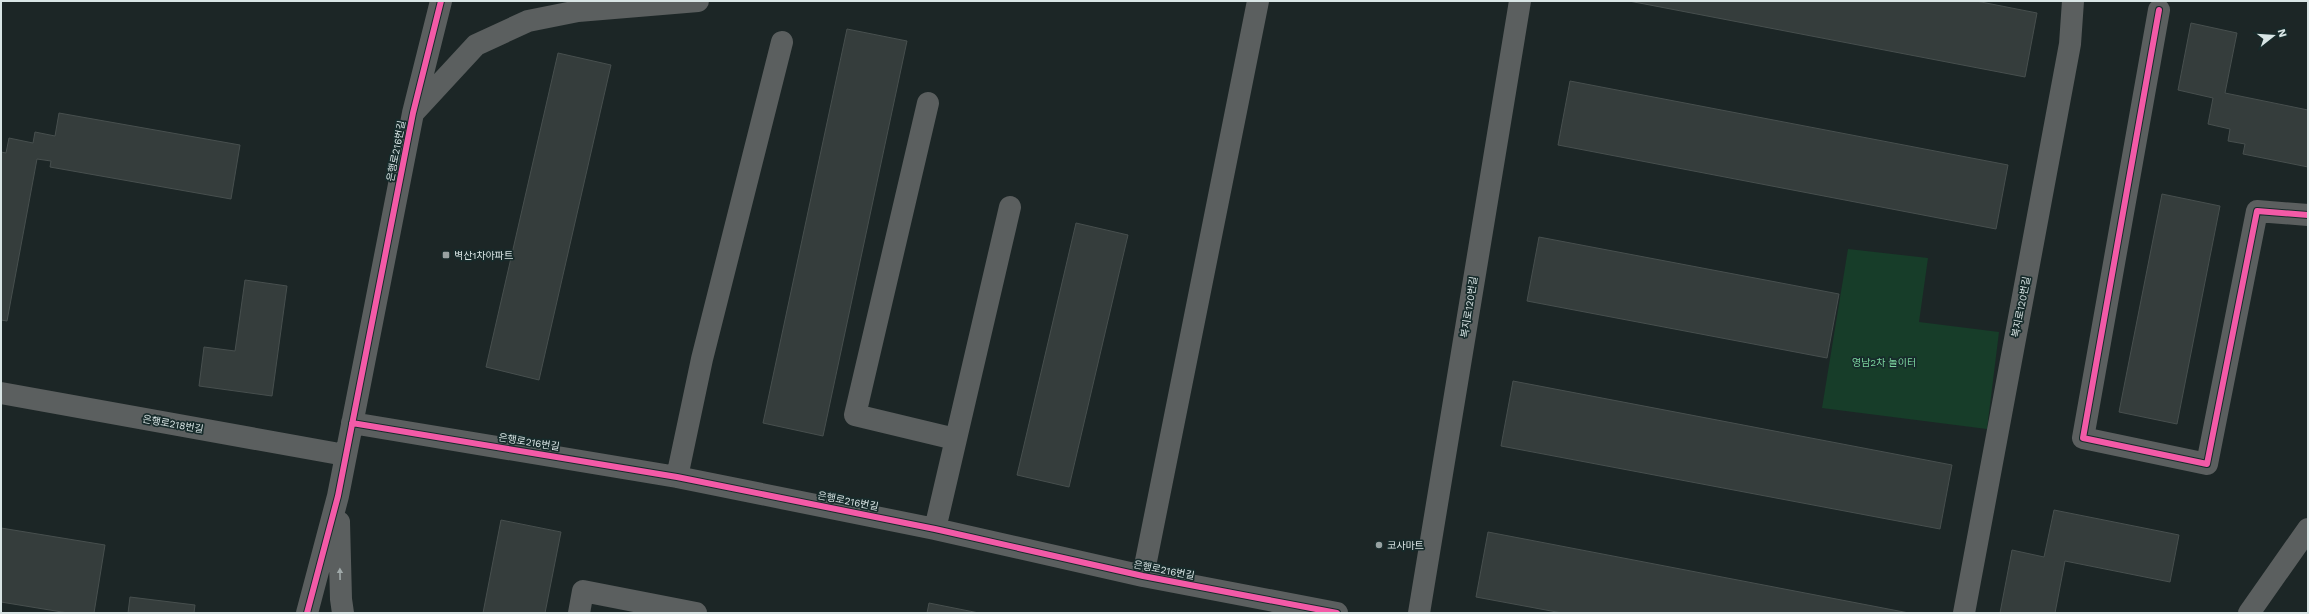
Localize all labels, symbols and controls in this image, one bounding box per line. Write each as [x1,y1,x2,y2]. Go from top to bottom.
north arrow [2253,16,2293,56]
text: N [2275,27,2289,39]
street label: 은행로216번길 [385,120,407,182]
marker: 벽산1차아파트 [441,250,451,260]
place label: 벽산1차아파트 [454,250,513,261]
street label: 복지로120번길 [1459,276,1479,338]
street label: 복지로120번길 [2010,276,2032,338]
park label: 영남2차 놀이터 [1852,357,1916,368]
street label: 은행로218번길 [142,413,204,435]
street label: 은행로216번길 [498,432,560,452]
street label: 은행로216번길 [817,490,879,512]
marker: 코사마트 [1374,540,1384,550]
place label: 코사마트 [1387,540,1424,551]
street label: 은행로216번길 [1133,559,1195,581]
one-way arrow [337,567,343,580]

